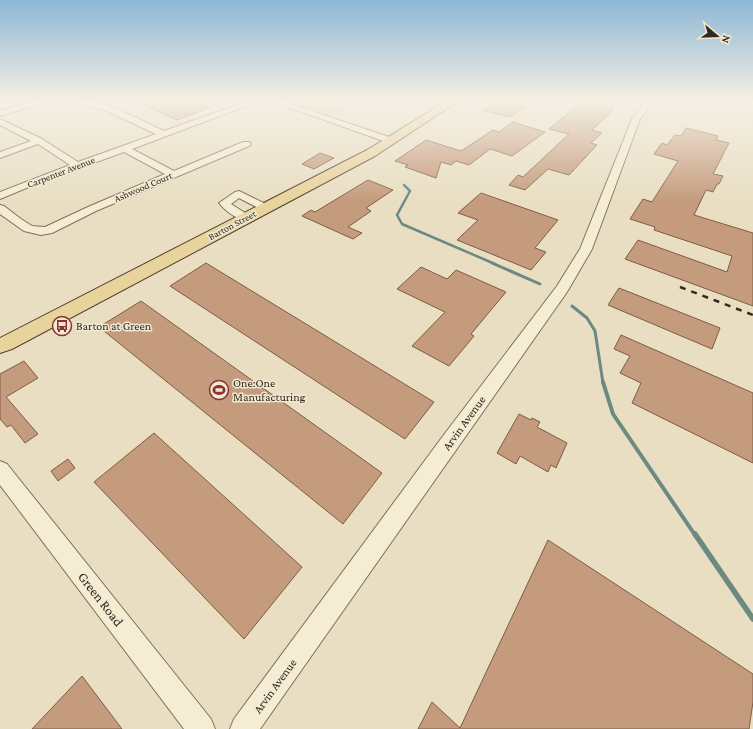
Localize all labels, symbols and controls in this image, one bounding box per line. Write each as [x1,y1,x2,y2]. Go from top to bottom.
north arrow [697,16,737,56]
text: N [719,34,733,45]
street label: Carpenter Avenue [26,154,97,190]
street label: Ashwood Court [112,170,174,204]
street label: Barton Street [206,207,258,242]
bus stop icon: Barton at Green [51,315,73,337]
place label: Barton at Green [76,319,152,333]
place label: One:One Manufacturing [233,376,306,404]
sports icon: One:One Manufacturing [208,379,230,401]
street label: Arvin Avenue [440,393,488,453]
street label: Green Road [75,569,128,630]
street label: Arvin Avenue [251,656,299,716]

